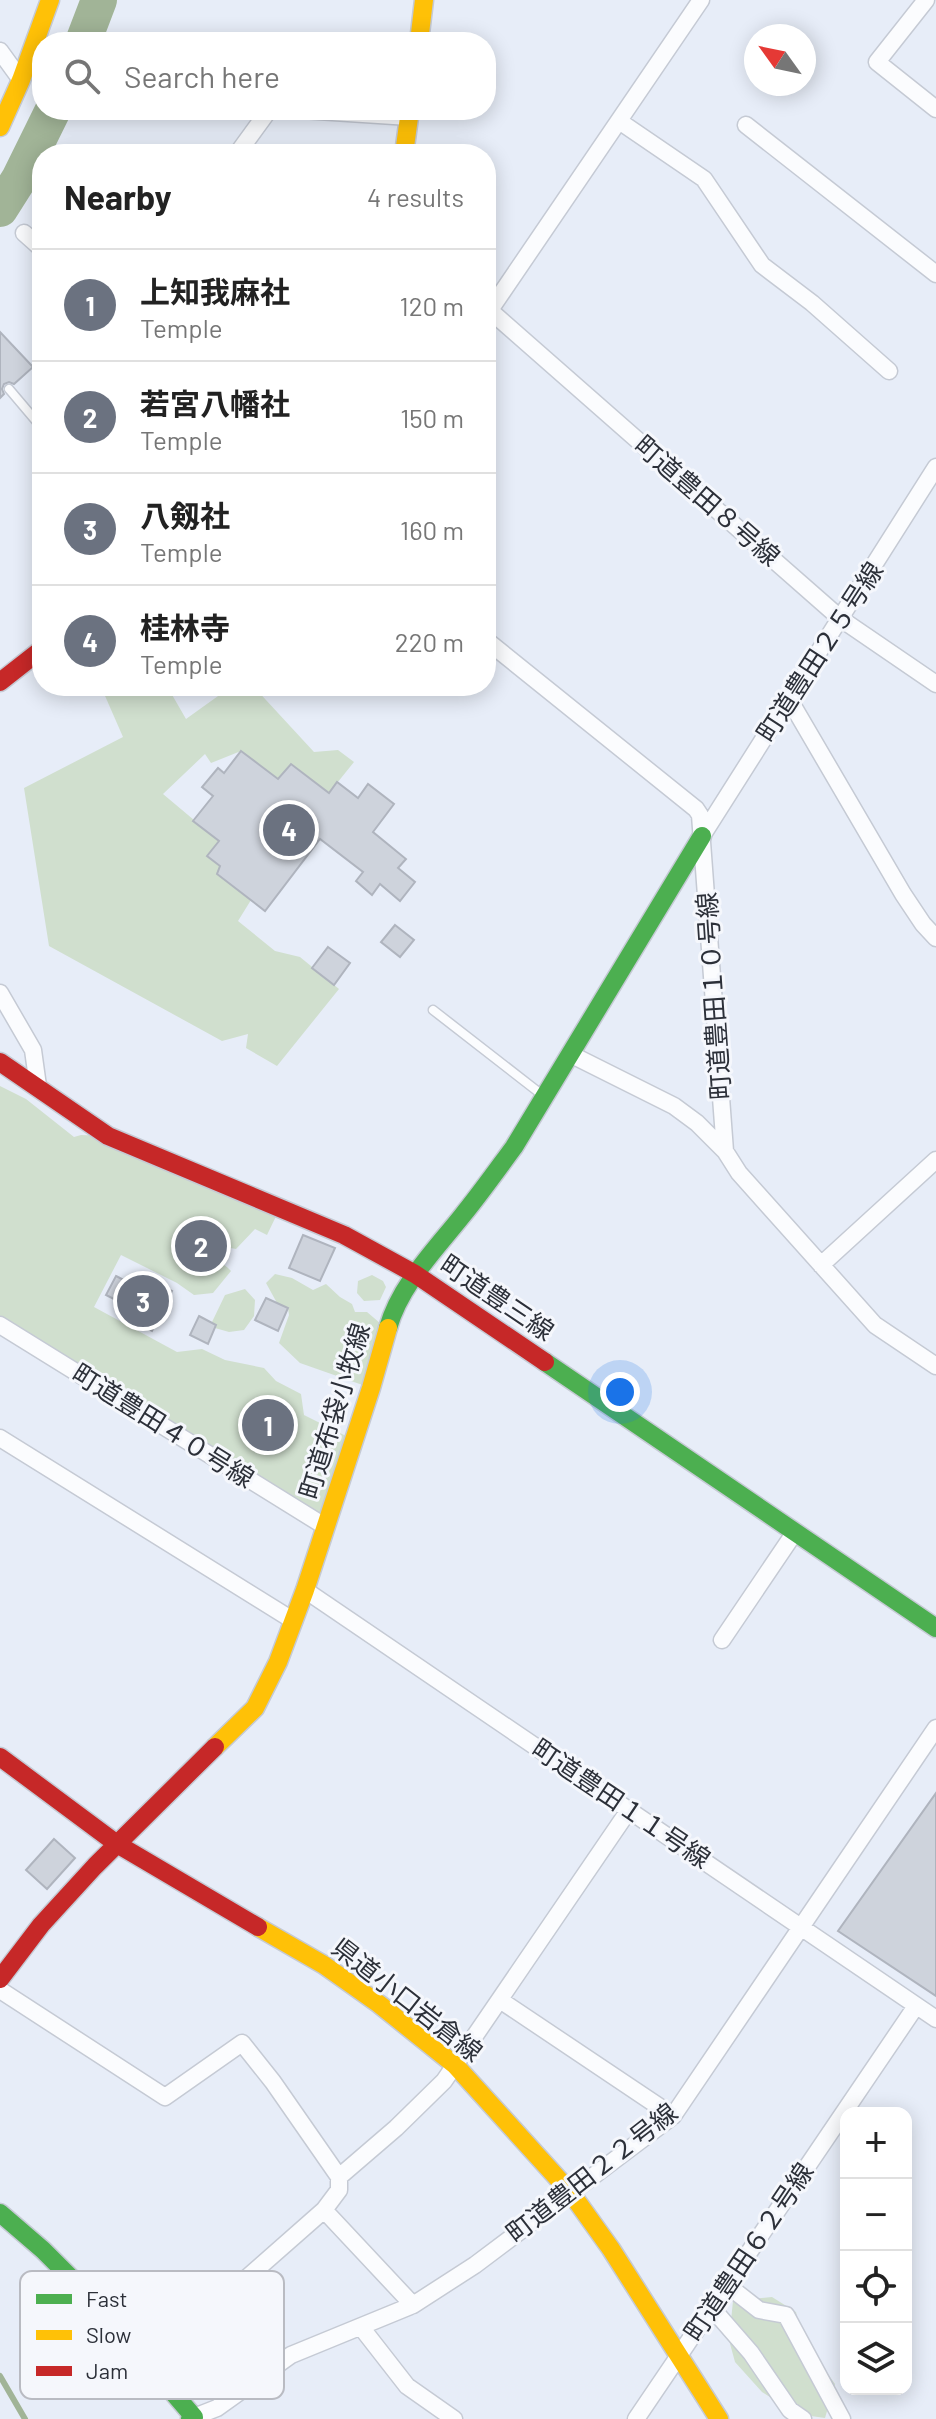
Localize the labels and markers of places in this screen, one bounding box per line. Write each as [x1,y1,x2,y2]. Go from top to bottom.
pin: 4 [263,800,315,860]
pin: 2 [175,1216,227,1276]
pin: 3 [117,1271,169,1331]
pin: 1 [242,1395,294,1455]

